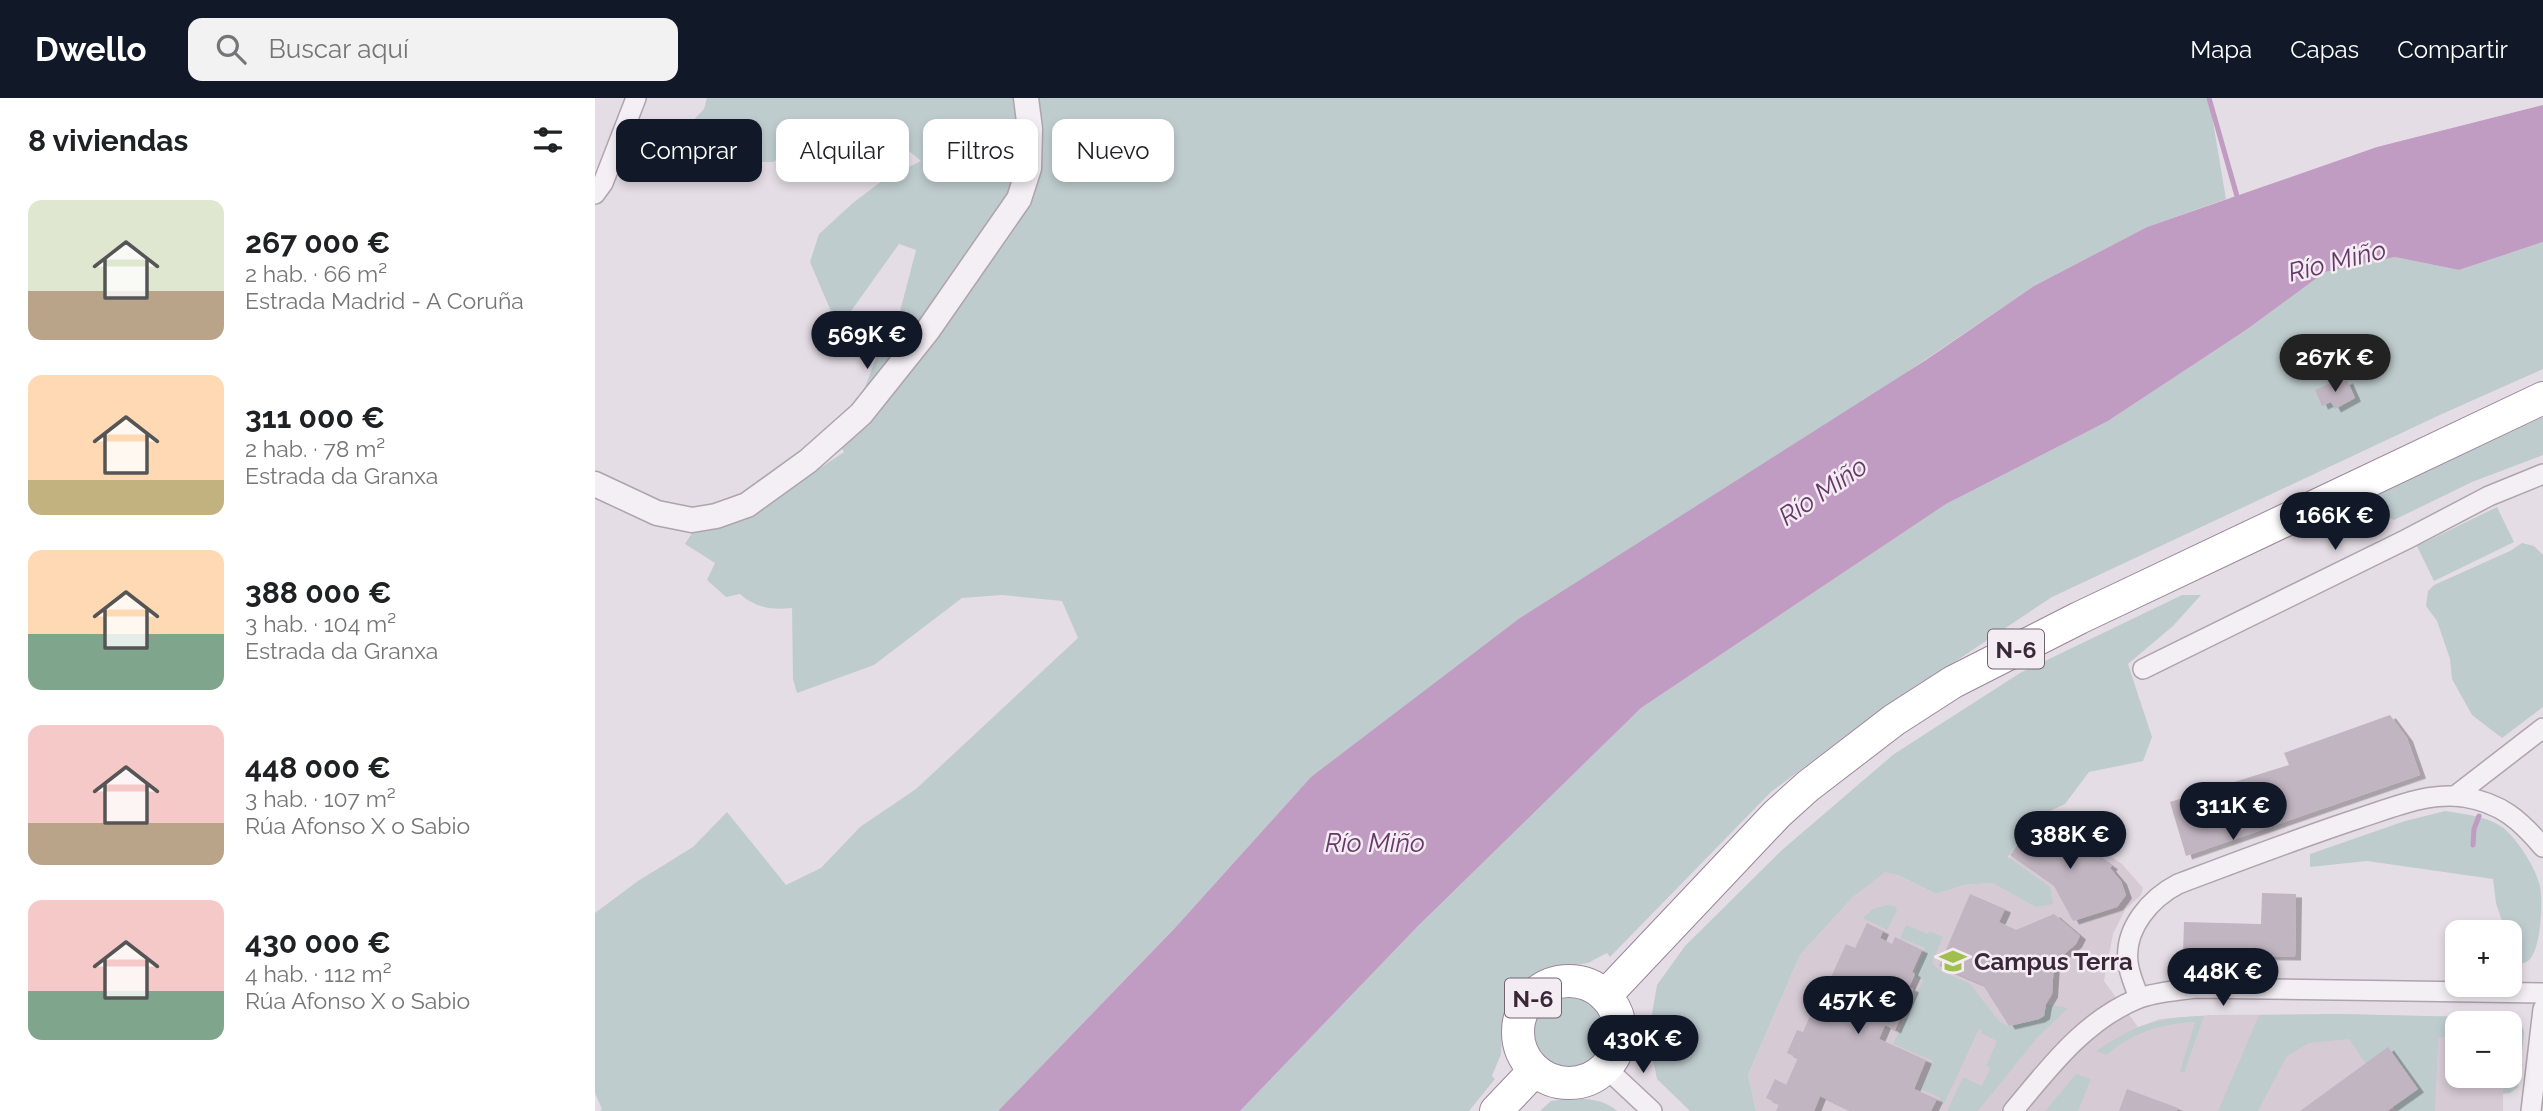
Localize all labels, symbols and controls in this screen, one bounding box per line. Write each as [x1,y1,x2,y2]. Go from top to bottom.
search box [188,18,678,81]
text: Dwello [35,30,146,69]
icon: search [212,30,250,68]
text: Buscar aquí [268,34,409,64]
text: Mapa [2190,35,2252,64]
text: Capas [2290,35,2359,64]
text: Compartir [2397,35,2508,64]
chip: Comprar [616,119,762,182]
chip: Alquilar [776,119,909,182]
chip: Filtros [923,119,1038,182]
chip: Nuevo [1052,119,1174,182]
icon: filters [529,121,567,159]
text: 8 viviendas [28,123,188,158]
text: 267 000 € [245,225,391,260]
icon: home [84,228,168,312]
water label: Río Miño [2285,234,2389,288]
text: 2 hab. · 66 m² [245,260,387,287]
text: Estrada Madrid - A Coruña [245,287,524,314]
pin: 569K € [810,312,924,371]
text: 569K € [827,320,907,347]
pin: 267K € [2278,334,2392,394]
text: 267K € [2296,343,2374,370]
text: 311 000 € [245,400,385,435]
icon: home [84,403,168,487]
text: 2 hab. · 78 m² [245,435,385,462]
water label: Río Miño [1773,451,1873,531]
text: Estrada da Granxa [245,462,438,489]
pin: 166K € [2278,492,2392,552]
text: 166K € [2296,501,2374,528]
text: 388 000 € [245,575,392,610]
icon: home [84,578,168,662]
text: 3 hab. · 104 m² [245,610,396,637]
road number: N-6 [1988,629,2044,668]
text: Estrada da Granxa [245,637,438,664]
text: 448 000 € [245,750,391,785]
icon: home [84,753,168,837]
pin: 311K € [2176,782,2290,842]
text: 3 hab. · 107 m² [245,785,396,812]
text: 311K € [2196,791,2270,818]
text: Rúa Afonso X o Sabio [245,812,470,839]
pin: 388K € [2013,812,2127,871]
text: 388K € [2030,820,2110,847]
water label: Río Miño [1325,828,1425,858]
map controls [2445,920,2522,1088]
button: + [2445,920,2522,997]
text: 430 000 € [245,925,391,960]
icon: home [84,928,168,1012]
school or university icon: Campus Terra [1938,946,1968,976]
place label: Campus Terra [1974,947,2133,976]
pin: 448K € [2166,948,2280,1008]
text: 448K € [2183,957,2263,984]
text: 4 hab. · 112 m² [245,960,392,987]
pin: 457K € [1801,976,1915,1036]
road number: N-6 [1505,978,1561,1018]
text: 457K € [1819,985,1897,1012]
text: Rúa Afonso X o Sabio [245,987,470,1014]
button: − [2445,1011,2522,1088]
pin: 430K € [1586,1016,1700,1075]
text: 430K € [1603,1024,1683,1051]

